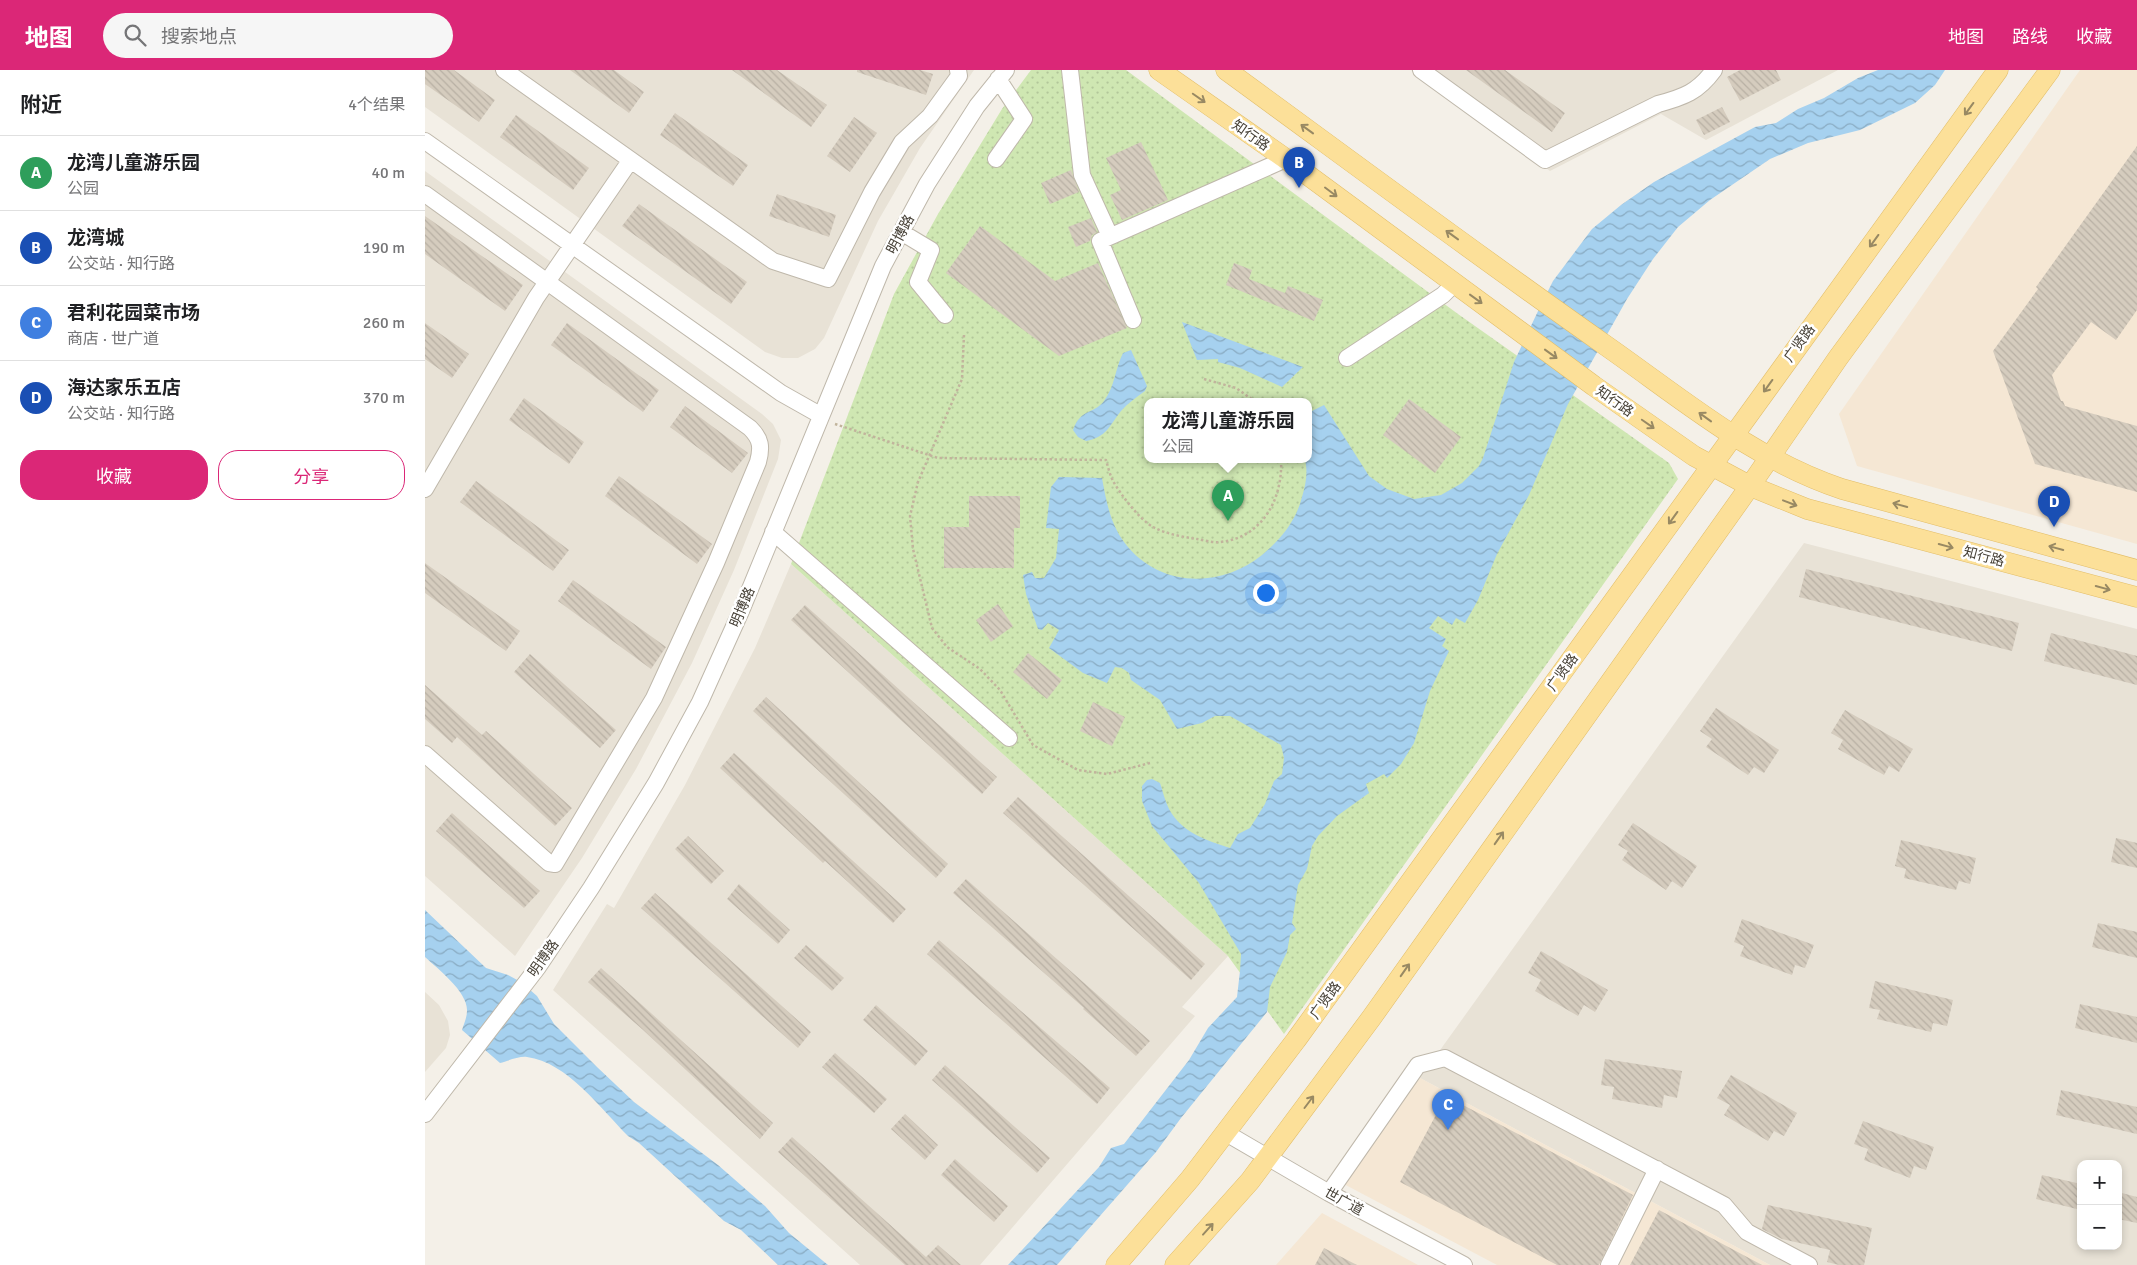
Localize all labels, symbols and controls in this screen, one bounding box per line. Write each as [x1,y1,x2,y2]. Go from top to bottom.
search box [103,13,453,58]
icon: search [121,21,149,49]
text: 地图 [25,23,73,53]
text: 搜索地点 [161,25,237,49]
text: 地图 [1948,26,1984,48]
text: 路线 [2012,26,2048,48]
text: 收藏 [2076,26,2112,48]
text: 附近 [20,92,62,118]
one-way arrow [1191,93,1205,103]
text: 4个结果 [348,95,405,115]
one-way arrow [1964,102,1974,116]
street label: 知行路 [1229,116,1273,154]
one-way arrow [1300,124,1314,134]
pin: B [1283,147,1315,188]
text: 龙湾儿童游乐园 [67,151,200,175]
text: A [31,163,41,183]
text: 40 m [371,163,405,183]
text: 公园 [67,179,99,199]
one-way arrow [1324,187,1337,198]
street label: 明博路 [883,212,918,257]
text: 龙湾城 [67,226,124,250]
one-way arrow [1445,230,1459,240]
one-way arrow [1869,234,1879,248]
text: B [31,238,41,258]
text: 190 m [363,238,405,258]
text: 公交站 · 知行路 [67,254,175,274]
one-way arrow [1468,294,1482,305]
text: 君利花园菜市场 [67,301,200,325]
text: C [31,313,41,333]
text: 260 m [363,313,405,333]
street label: 广贤路 [1780,321,1819,365]
text: 商店 · 世广道 [67,329,159,349]
one-way arrow [1544,349,1557,360]
text: 海达家乐五店 [67,376,181,400]
one-way arrow [1763,379,1773,393]
street label: 知行路 [1593,382,1637,420]
text: D [31,388,41,408]
text: 370 m [363,388,405,408]
popup [1144,398,1312,463]
text: 公交站 · 知行路 [67,404,175,424]
text: 龙湾儿童游乐园 [1161,409,1295,433]
one-way arrow [1698,412,1712,422]
one-way arrow [1641,419,1655,429]
text: 公园 [1161,437,1194,457]
button: 收藏 [20,450,208,500]
button: 分享 [218,450,405,500]
pin: A [1212,480,1244,521]
pin: D [2038,486,2070,527]
one-way arrow [1782,498,1797,508]
one-way arrow [1892,500,1908,509]
one-way arrow [1668,511,1678,525]
one-way arrow [1938,542,1954,551]
street label: 知行路 [1961,543,2006,570]
one-way arrow [2049,543,2065,552]
your location [1253,580,1279,606]
one-way arrow [2095,583,2111,593]
street label: 明博路 [726,585,758,630]
street label: 广贤路 [1543,650,1582,694]
one-way arrow [1494,831,1504,845]
street label: 明博路 [524,936,562,980]
one-way arrow [1400,964,1410,978]
street label: 广贤路 [1306,978,1345,1022]
pin: C [1432,1089,1464,1130]
one-way arrow [1304,1095,1314,1109]
map controls [2077,1160,2122,1250]
button: + [2077,1160,2122,1205]
street label: 世广道 [1321,1184,1366,1219]
button: − [2077,1205,2122,1250]
one-way arrow [1202,1222,1214,1235]

